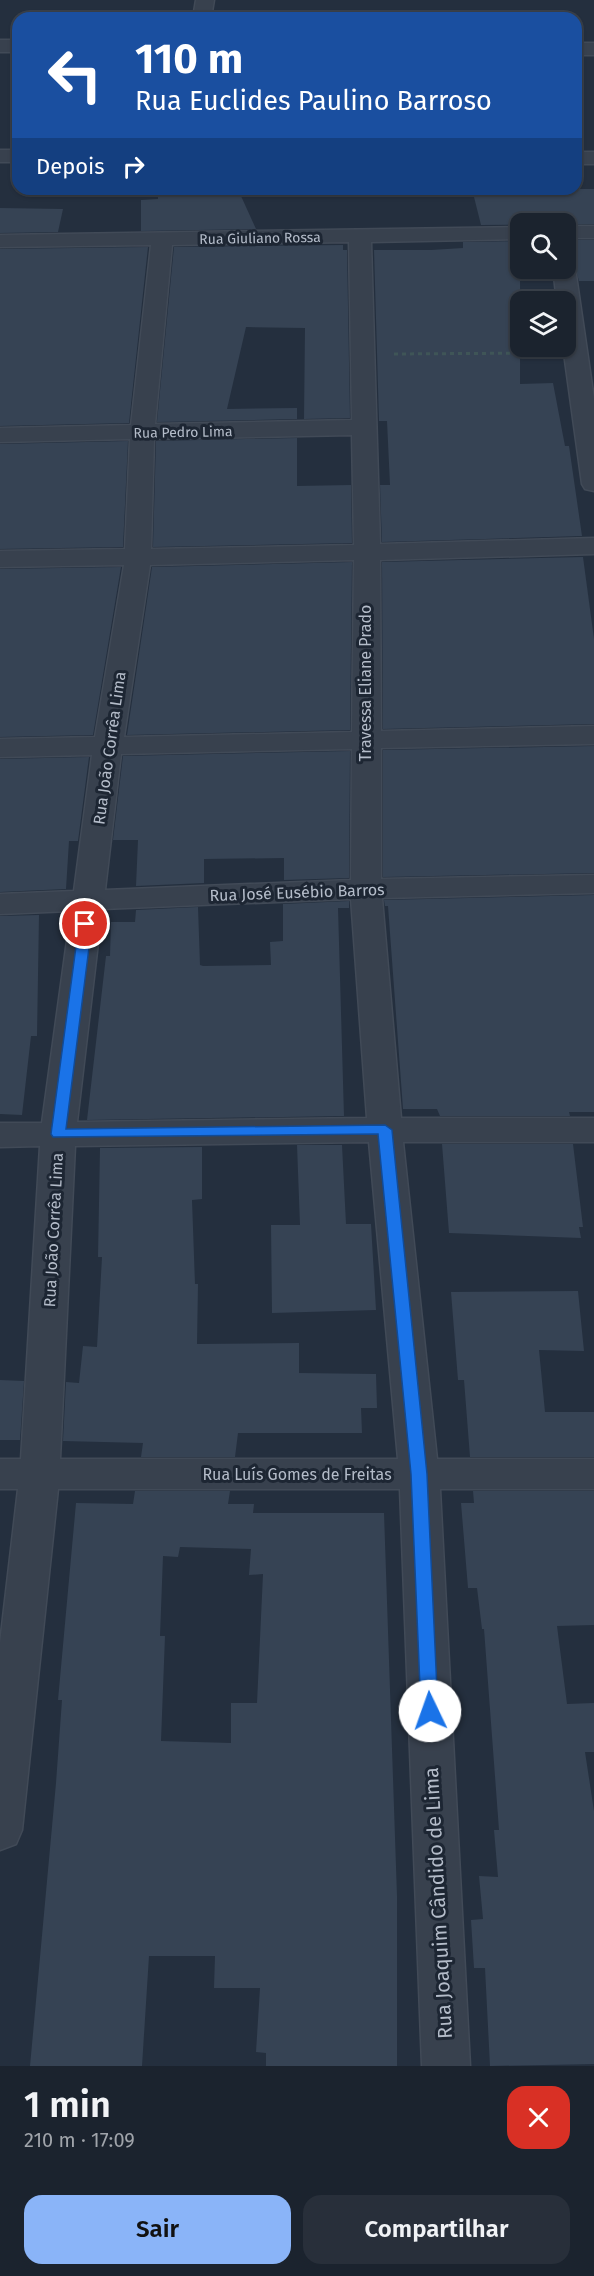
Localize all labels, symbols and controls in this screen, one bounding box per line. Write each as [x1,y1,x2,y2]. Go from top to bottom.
text: 110 m [135,34,243,84]
icon: left [36,36,114,114]
text: Rua Euclides Paulino Barroso [135,85,492,117]
icon: right [117,150,150,183]
text: Depois [36,153,105,180]
map controls [510,213,576,357]
button: search [510,213,576,279]
street label: Rua Giuliano Rossa [199,229,321,248]
button: layers [510,291,576,357]
street label: Rua Pedro Lima [133,423,233,442]
street label: Travessa Eliane Prado [356,605,375,761]
street label: Rua João Corrêa Lima [89,670,130,826]
street label: Rua José Eusébio Barros [209,880,385,905]
pin [59,898,110,949]
icon: arrive [68,907,101,940]
street label: Rua João Corrêa Lima [40,1152,67,1308]
street label: Rua Luís Gomes de Freitas [202,1465,392,1484]
position arrow [398,1679,462,1743]
street label: Rua Joaquim Cândido de Lima [419,1767,457,2039]
text: 1 min [24,2083,111,2127]
button: close [507,2086,570,2149]
text: 210 m · 17:09 [24,2128,135,2152]
button: Sair [24,2195,291,2264]
button: Compartilhar [303,2195,570,2264]

